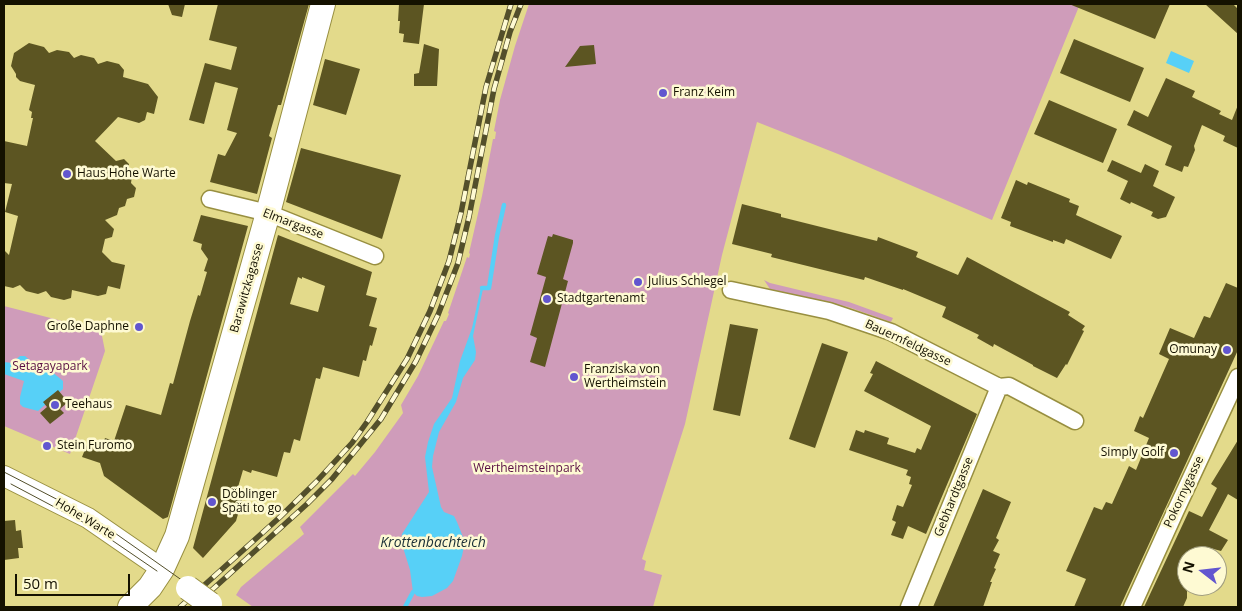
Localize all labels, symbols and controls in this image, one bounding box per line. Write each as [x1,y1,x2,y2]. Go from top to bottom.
place label: Franz Keim [673,86,735,100]
marker: Franz Keim [657,87,669,99]
place label: Haus Hohe Warte [77,167,176,181]
marker: Haus Hohe Warte [61,168,73,180]
street label: Elmargasse [261,206,325,242]
street label: Barawitzkagasse [227,242,267,334]
place label: Julius Schlegel [648,275,727,289]
marker: Julius Schlegel [632,276,644,288]
place label: Stadtgartenamt [557,292,645,306]
marker: Stadtgartenamt [541,293,553,305]
street label: Bauernfeldgasse [863,317,953,369]
place label: Große Daphne [47,320,129,334]
marker: Große Daphne [133,321,145,333]
place label: Omunay [1169,343,1217,357]
marker: Omunay [1221,344,1233,356]
park label: Setagayapark [12,360,88,374]
place label: Franziska von Wertheimstein [584,363,666,391]
marker: Franziska von Wertheimstein [568,371,580,383]
place label: Teehaus [65,398,112,412]
marker: Teehaus [49,399,61,411]
place label: Stein Furomo [57,439,132,453]
marker: Stein Furomo [41,440,53,452]
place label: Simply Golf [1101,446,1164,460]
marker: Simply Golf [1168,447,1180,459]
street label: Pokornygasse [1161,454,1207,530]
street label: Gebhardtgasse [931,455,977,539]
park label: Wertheimsteinpark [473,462,581,476]
place label: Döblinger Späti to go [222,488,281,516]
street label: Hohe Warte [53,496,117,542]
marker: Döblinger Späti to go [206,496,218,508]
water label: Krottenbachteich [380,535,486,551]
north arrow [1177,546,1227,596]
text: N [1177,559,1199,575]
scale bar [18,564,132,596]
text: 50 m [23,573,58,593]

